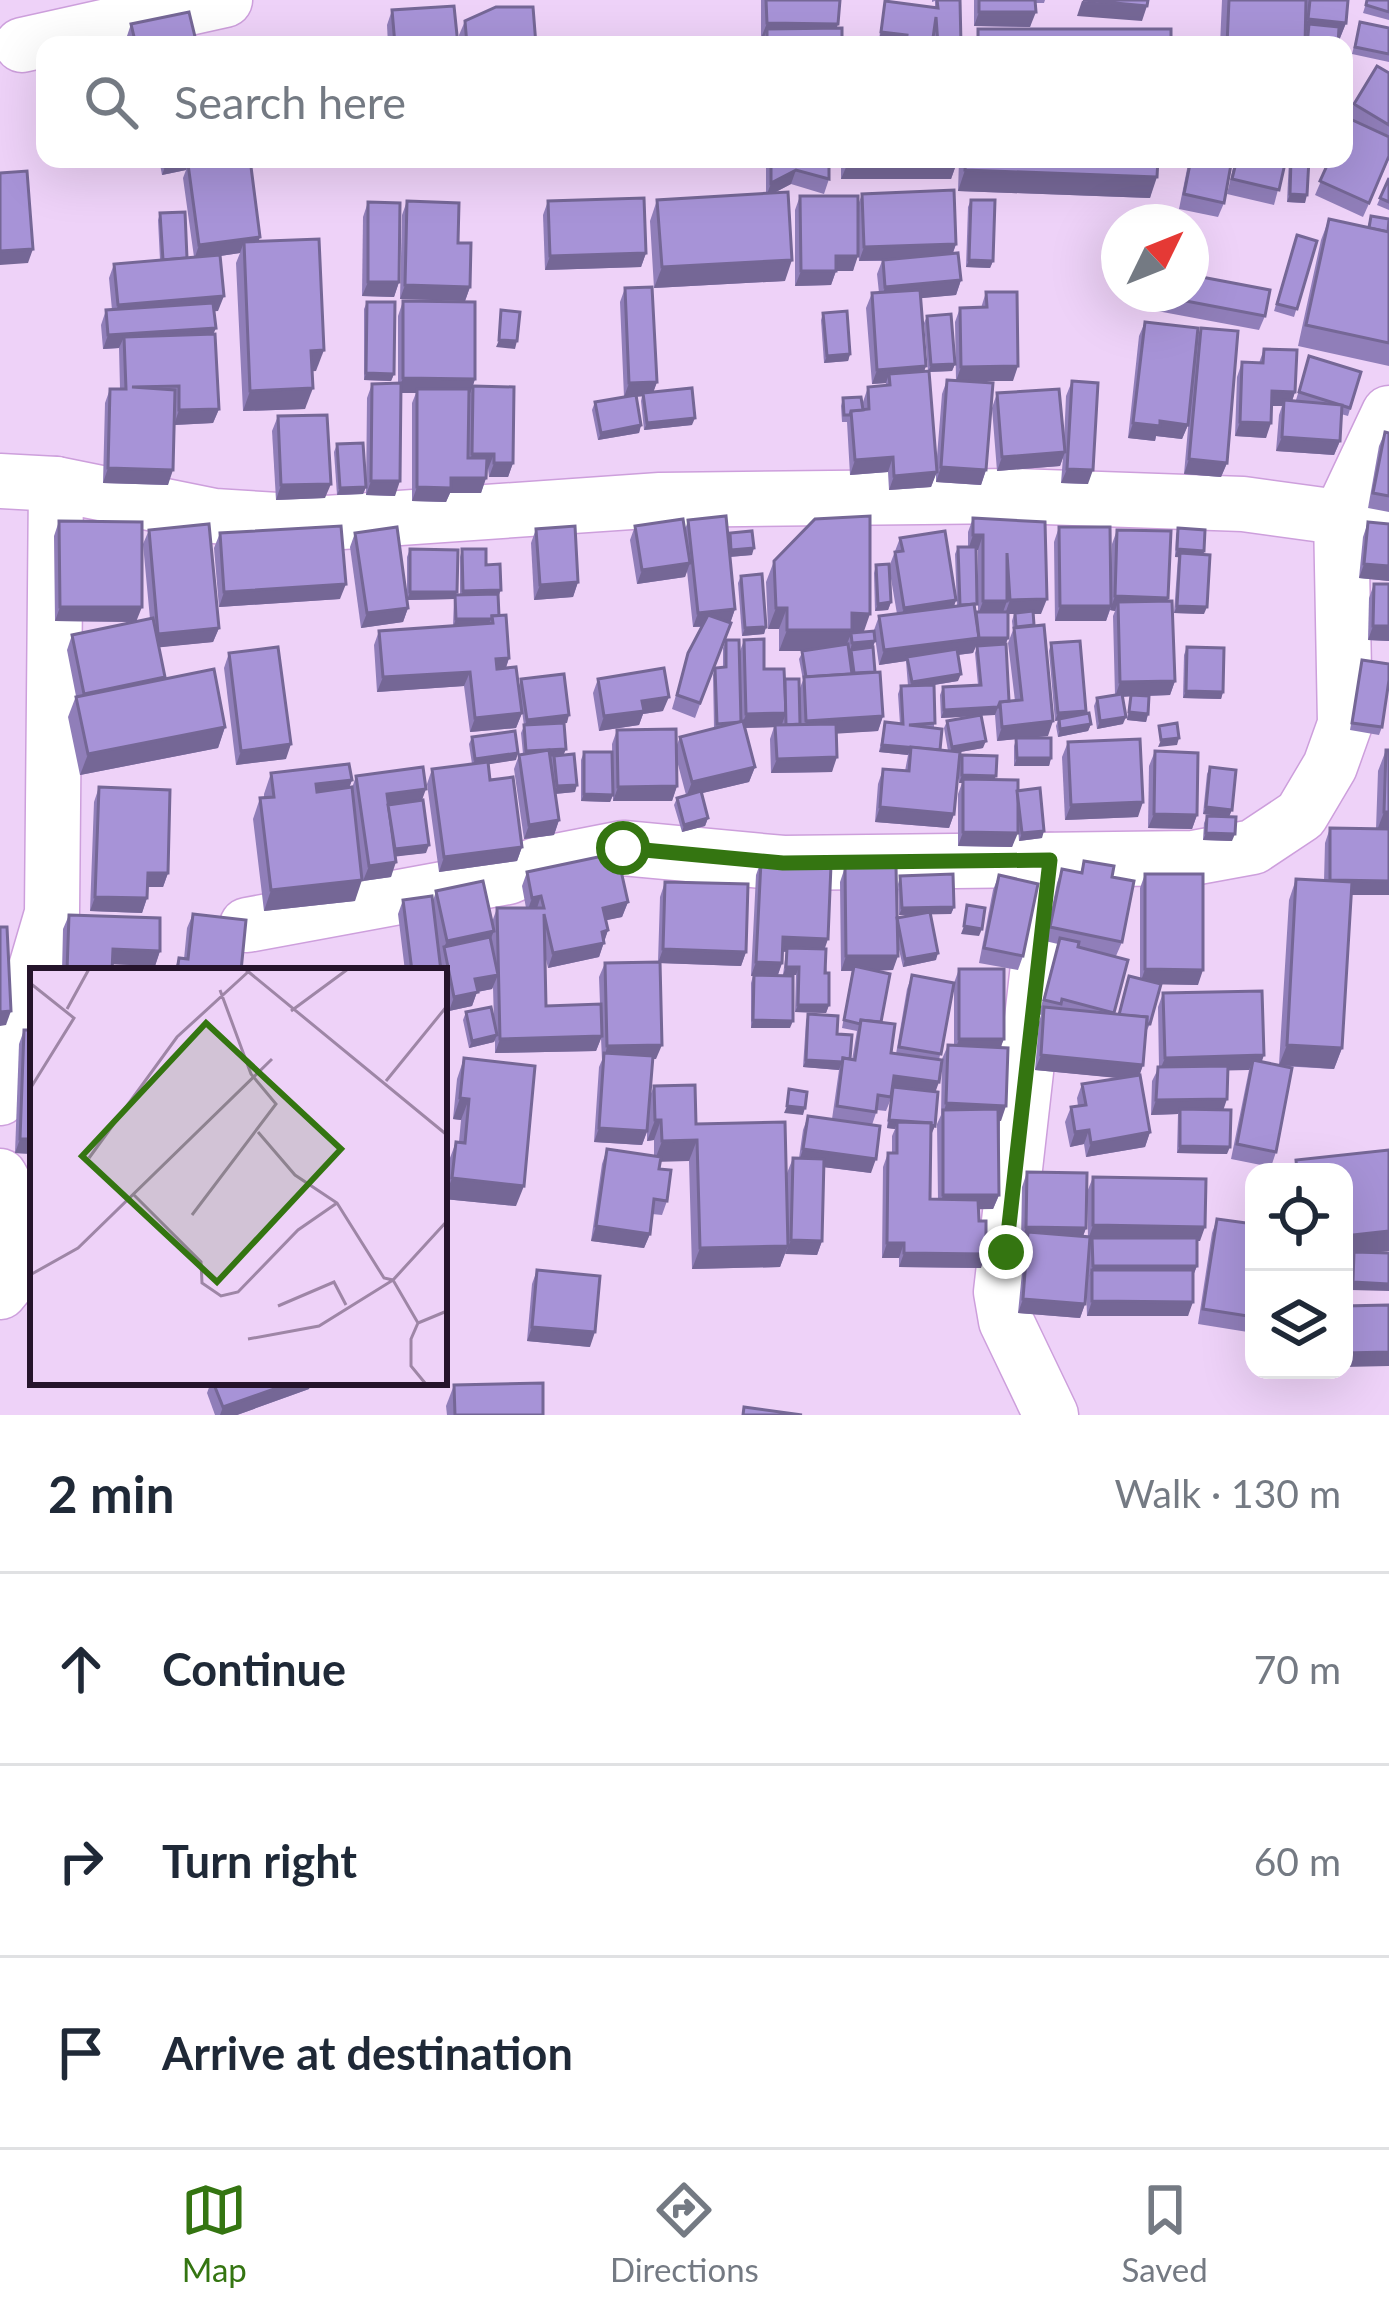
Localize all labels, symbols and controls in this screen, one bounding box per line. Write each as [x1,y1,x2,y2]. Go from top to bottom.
search box [36,36,1353,168]
icon: search [78,69,144,135]
text: Search here [174,75,406,129]
north arrow [1101,204,1209,312]
route start [596,821,650,875]
inset map [30,968,447,1385]
map controls [1245,1163,1353,1379]
button: locate [1245,1163,1353,1271]
route end [979,1225,1033,1279]
button: layers [1245,1271,1353,1379]
text: 2 min [48,1463,174,1524]
text: Walk · 130 m [1114,1470,1341,1516]
icon: ahead [48,1636,114,1702]
text: Continue [162,1642,346,1696]
text: 70 m [1254,1646,1341,1692]
icon: right [48,1828,114,1894]
text: Turn right [162,1834,357,1888]
text: 60 m [1254,1838,1341,1884]
icon: arrive [48,2020,114,2086]
text: Arrive at destination [162,2026,573,2080]
tab: Map [181,2177,247,2289]
tab: Directions [610,2177,759,2289]
tab: Saved [1121,2177,1208,2289]

